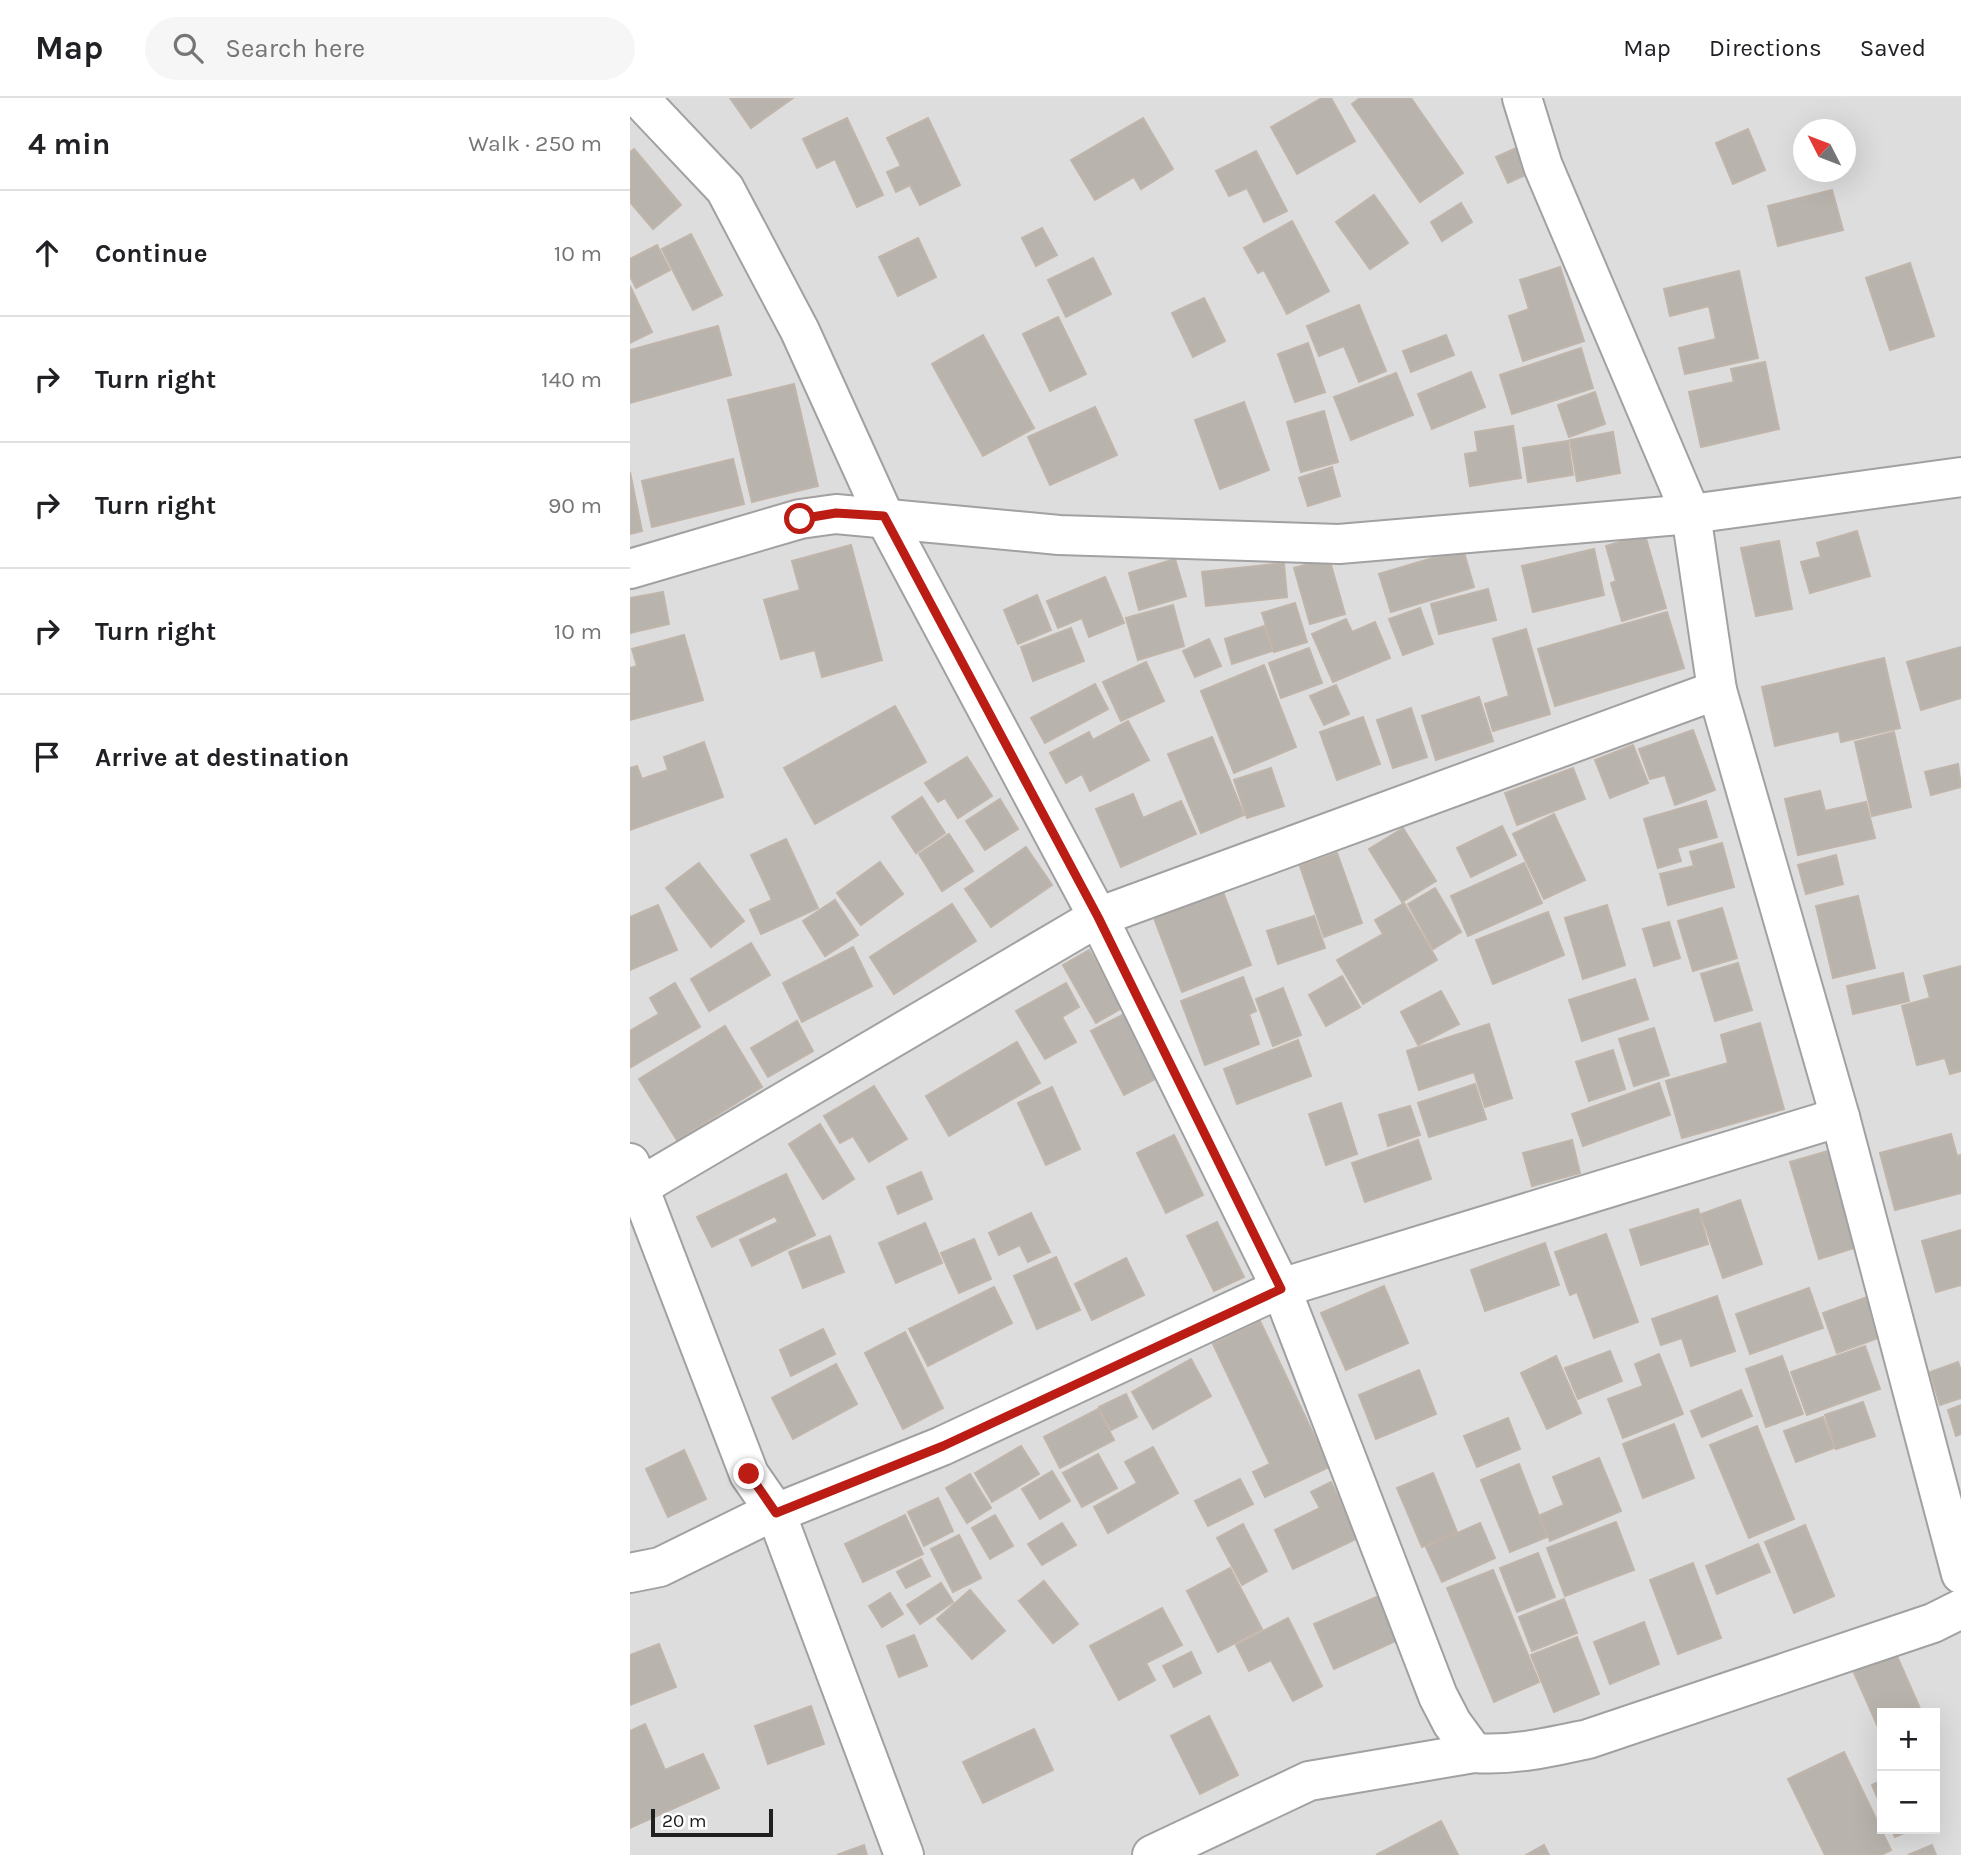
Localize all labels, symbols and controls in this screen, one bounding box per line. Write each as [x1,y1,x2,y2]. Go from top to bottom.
search box [145,17,635,80]
text: Map [35,29,103,67]
icon: search [169,29,207,67]
text: Search here [225,33,365,64]
text: Map [1623,34,1671,62]
text: Directions [1709,34,1822,62]
text: Saved [1860,34,1926,62]
north arrow [1793,119,1856,182]
text: 4 min [28,126,110,162]
text: Walk · 250 m [468,130,602,157]
icon: ahead [28,234,66,272]
text: Continue [95,238,207,269]
text: 10 m [554,240,602,267]
icon: right [28,360,66,398]
text: Turn right [95,364,216,395]
text: 140 m [541,366,602,393]
icon: right [28,486,66,524]
text: Turn right [95,490,216,521]
text: 90 m [548,492,602,519]
route start [784,503,815,534]
icon: right [28,612,66,650]
text: Turn right [95,616,216,647]
text: 10 m [554,618,602,645]
icon: arrive [28,738,66,776]
text: Arrive at destination [95,742,349,773]
route end [733,1458,764,1489]
map controls [1877,1708,1940,1834]
button: + [1877,1708,1940,1771]
button: − [1877,1771,1940,1834]
scale bar [651,1806,774,1838]
text: 20 m [662,1810,707,1832]

